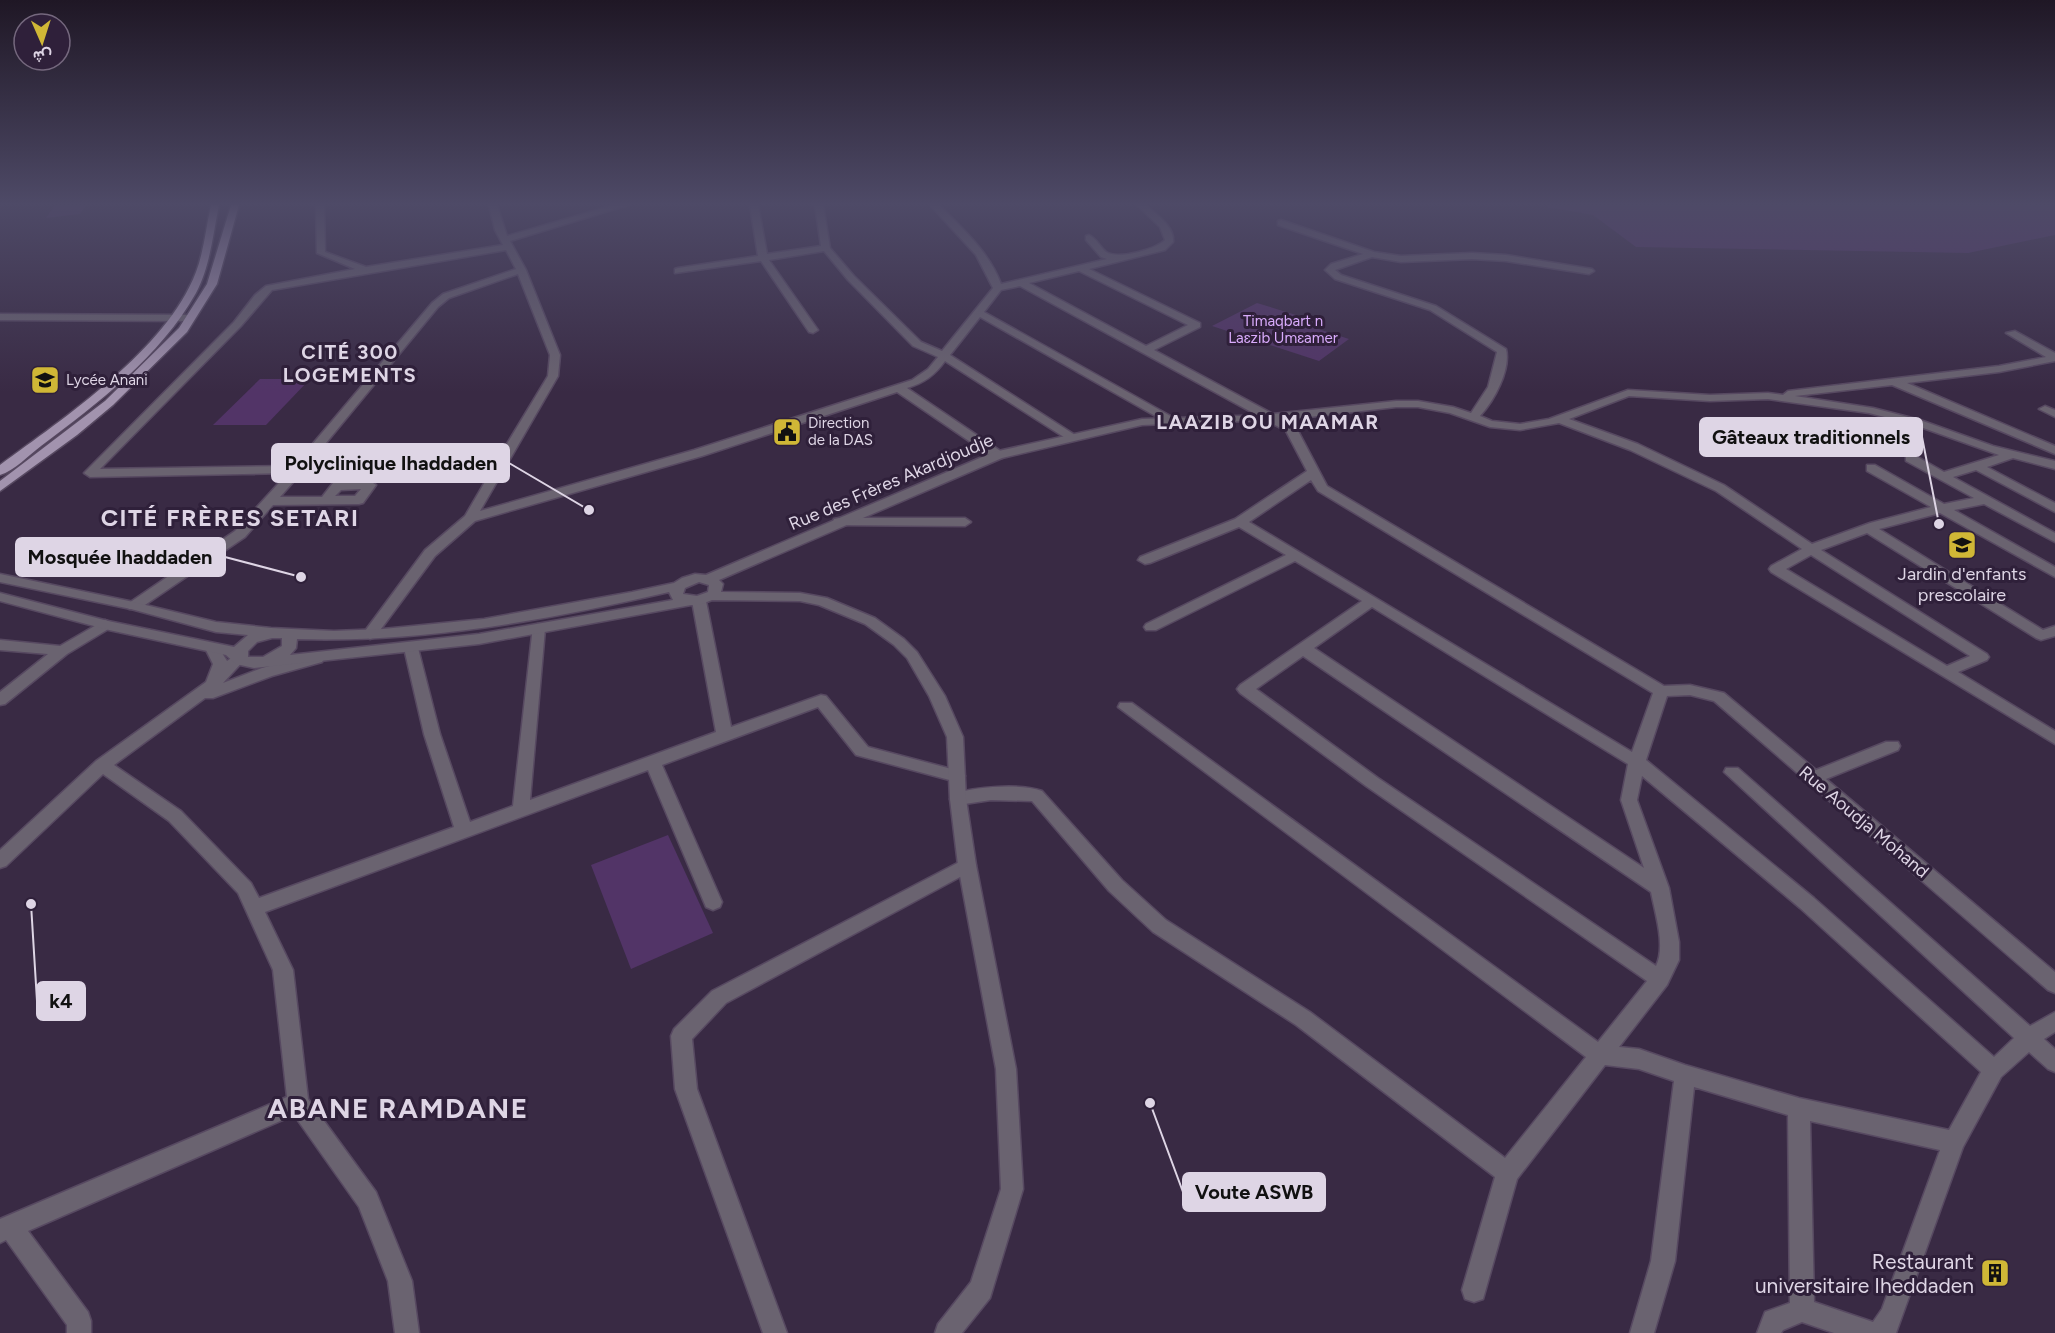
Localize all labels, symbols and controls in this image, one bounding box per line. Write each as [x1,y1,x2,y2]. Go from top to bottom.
north arrow [12,12,72,72]
text: ش [33,46,53,66]
park label: Timaqbart n Laɛzib Umɛamer [1228,312,1338,347]
district label: CITÉ 300 LOGEMENTS [283,340,417,387]
school or university icon: Lycée Anani [29,364,61,396]
place label: Lycée Anani [66,371,148,389]
district label: LAAZIB OU MAAMAR [1156,410,1380,434]
place label: Direction de la DAS [808,414,873,449]
public building icon: Direction de la DAS [771,416,803,448]
callout: Gâteaux traditionnels [1700,418,1922,456]
text: Gâteaux traditionnels [1712,425,1910,449]
street label: Rue des Frères Akardjoudje [785,429,997,535]
callout: Polyclinique Ihaddaden [272,444,509,482]
text: Polyclinique Ihaddaden [285,451,497,475]
district label: CITÉ FRÈRES SETARI [101,503,359,532]
school or university icon: Jardin d'enfants prescolaire [1946,529,1978,561]
callout: Mosquée Ihaddaden [16,538,225,576]
text: Mosquée Ihaddaden [28,545,212,569]
place label: Jardin d'enfants prescolaire [1898,563,2026,606]
street label: Rue Aoudja Mohand [1795,761,1933,883]
callout: k4 [37,982,85,1020]
text: k4 [49,989,73,1013]
district label: ABANE RAMDANE [267,1091,529,1125]
callout: Voute ASWB [1183,1173,1325,1211]
text: Voute ASWB [1195,1180,1313,1204]
place label: Restaurant universitaire Iheddaden [1755,1249,1974,1298]
building icon: Restaurant universitaire Iheddaden [1979,1257,2011,1289]

